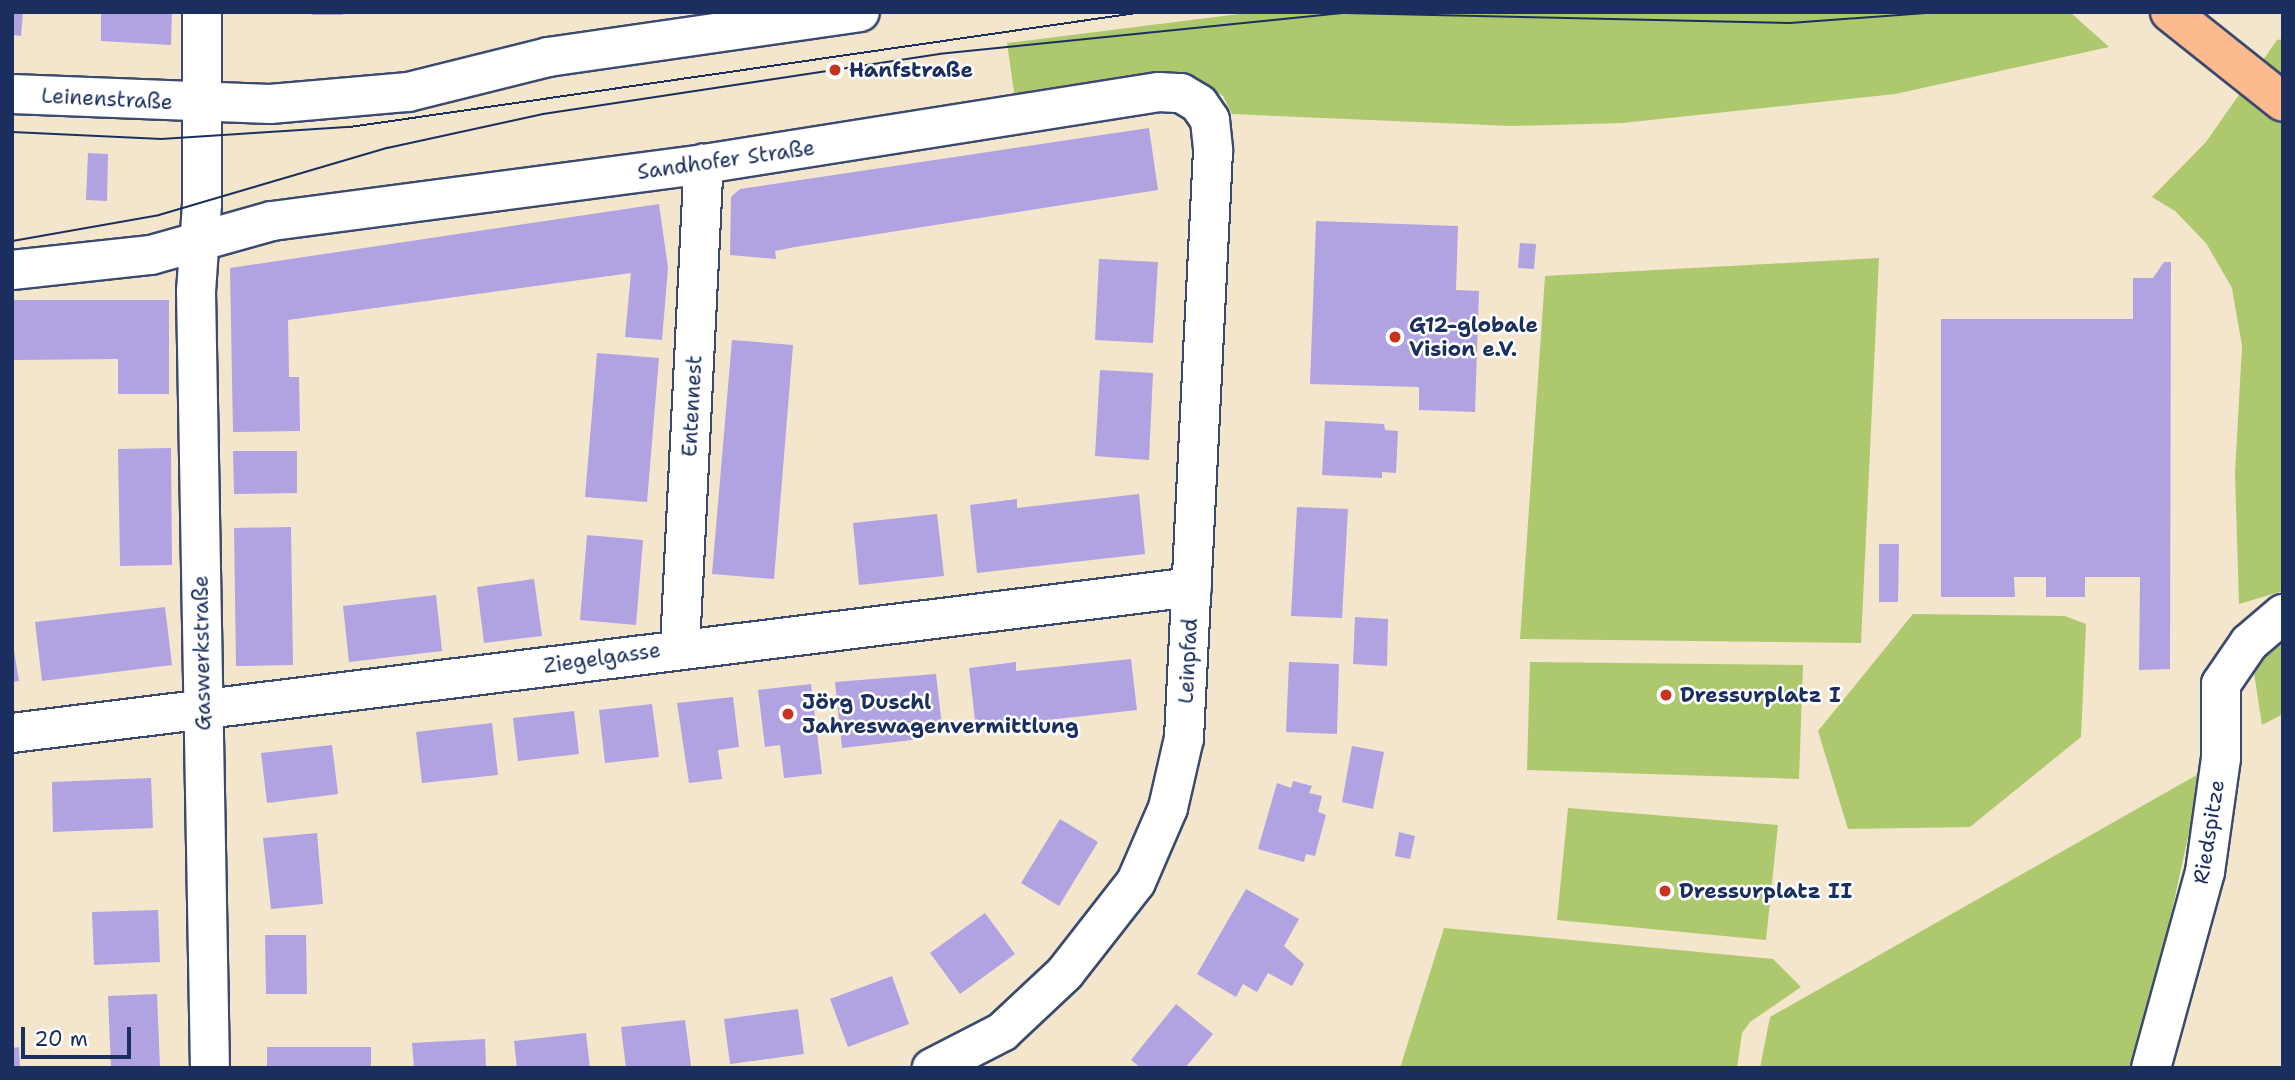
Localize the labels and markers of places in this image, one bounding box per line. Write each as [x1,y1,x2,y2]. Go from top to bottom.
place label: Hanfstraße [849,57,973,83]
marker: Hanfstraße [827,62,843,78]
place label: G12-globale Vision e.V. [1409,312,1538,362]
marker: G12-globale Vision e.V. [1387,329,1403,345]
place label: Dressurplatz I [1680,682,1841,708]
marker: Dressurplatz I [1658,687,1674,703]
place label: Jörg Duschl Jahreswagenvermittlung [802,689,1079,739]
marker: Jörg Duschl Jahreswagenvermittlung [780,706,796,722]
place label: Dressurplatz II [1679,878,1852,904]
marker: Dressurplatz II [1657,883,1673,899]

